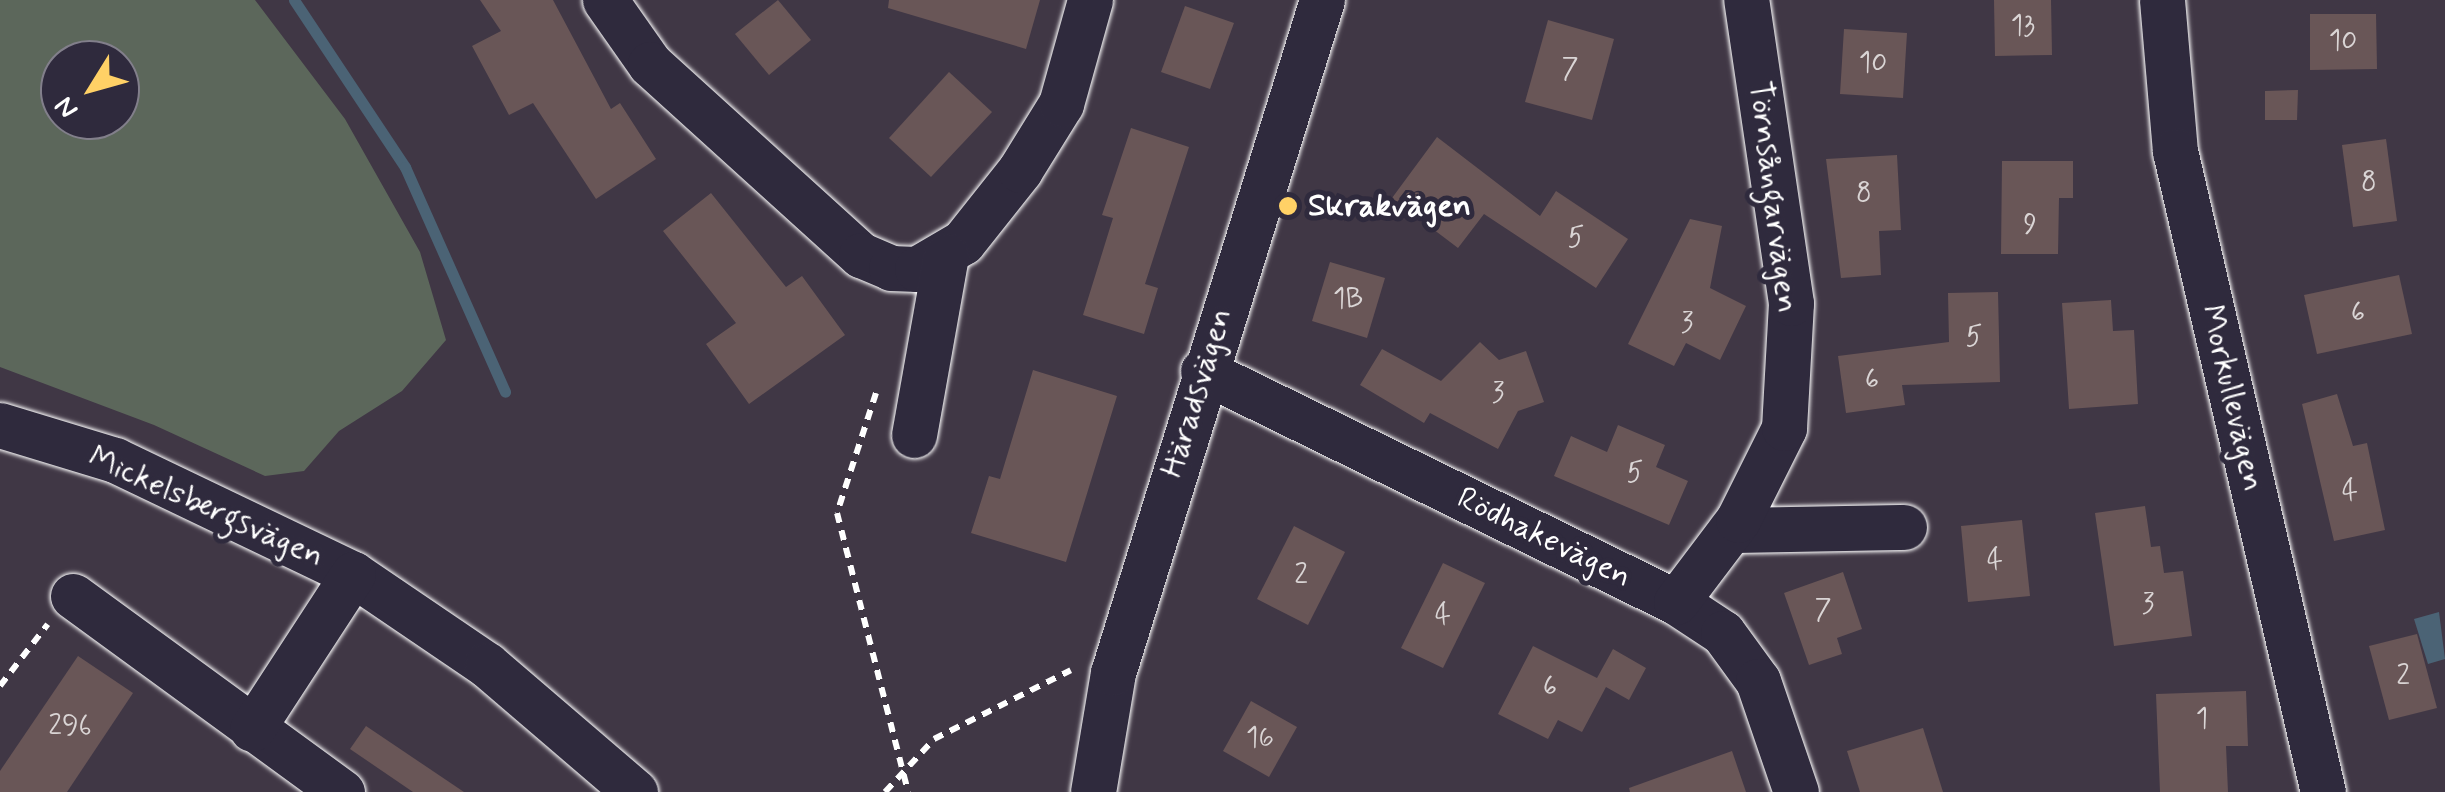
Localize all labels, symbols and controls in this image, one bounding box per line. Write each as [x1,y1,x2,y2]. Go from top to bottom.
house number: 13 [2011,10,2035,44]
house number: 10 [2329,25,2357,59]
north arrow [40,40,140,140]
house number: 10 [1859,47,1887,81]
house number: 7 [1562,53,1578,87]
street label: Törnsångarvägen [1740,79,1806,315]
text: N [47,89,88,126]
house number: 8 [2361,166,2377,200]
house number: 8 [1856,177,1872,211]
place label: Skrakvägen [1308,187,1471,225]
marker: Skrakvägen [1277,195,1299,217]
house number: 9 [2023,209,2037,243]
house number: 5 [1568,222,1584,256]
house number: 1B [1333,283,1363,317]
house number: 6 [2351,297,2365,331]
street label: Morkullevägen [2192,301,2272,495]
street label: Häradsvägen [1153,304,1241,482]
house number: 3 [1681,307,1693,341]
house number: 5 [1966,321,1982,355]
house number: 6 [1865,364,1879,398]
house number: 3 [1492,377,1504,411]
street label: Mickelsbergsvägen [82,438,330,576]
house number: 5 [1627,457,1643,491]
house number: 4 [2342,475,2358,509]
street label: Rödhakevägen [1450,479,1638,597]
house number: 4 [1987,544,2003,578]
house number: 2 [1294,559,1308,593]
house number: 3 [2142,588,2154,622]
house number: 7 [1815,594,1831,628]
house number: 4 [1435,599,1451,633]
house number: 2 [2396,660,2410,694]
house number: 6 [1543,671,1557,705]
house number: 1 [2196,703,2208,737]
house number: 296 [48,710,92,744]
house number: 16 [1246,722,1274,756]

